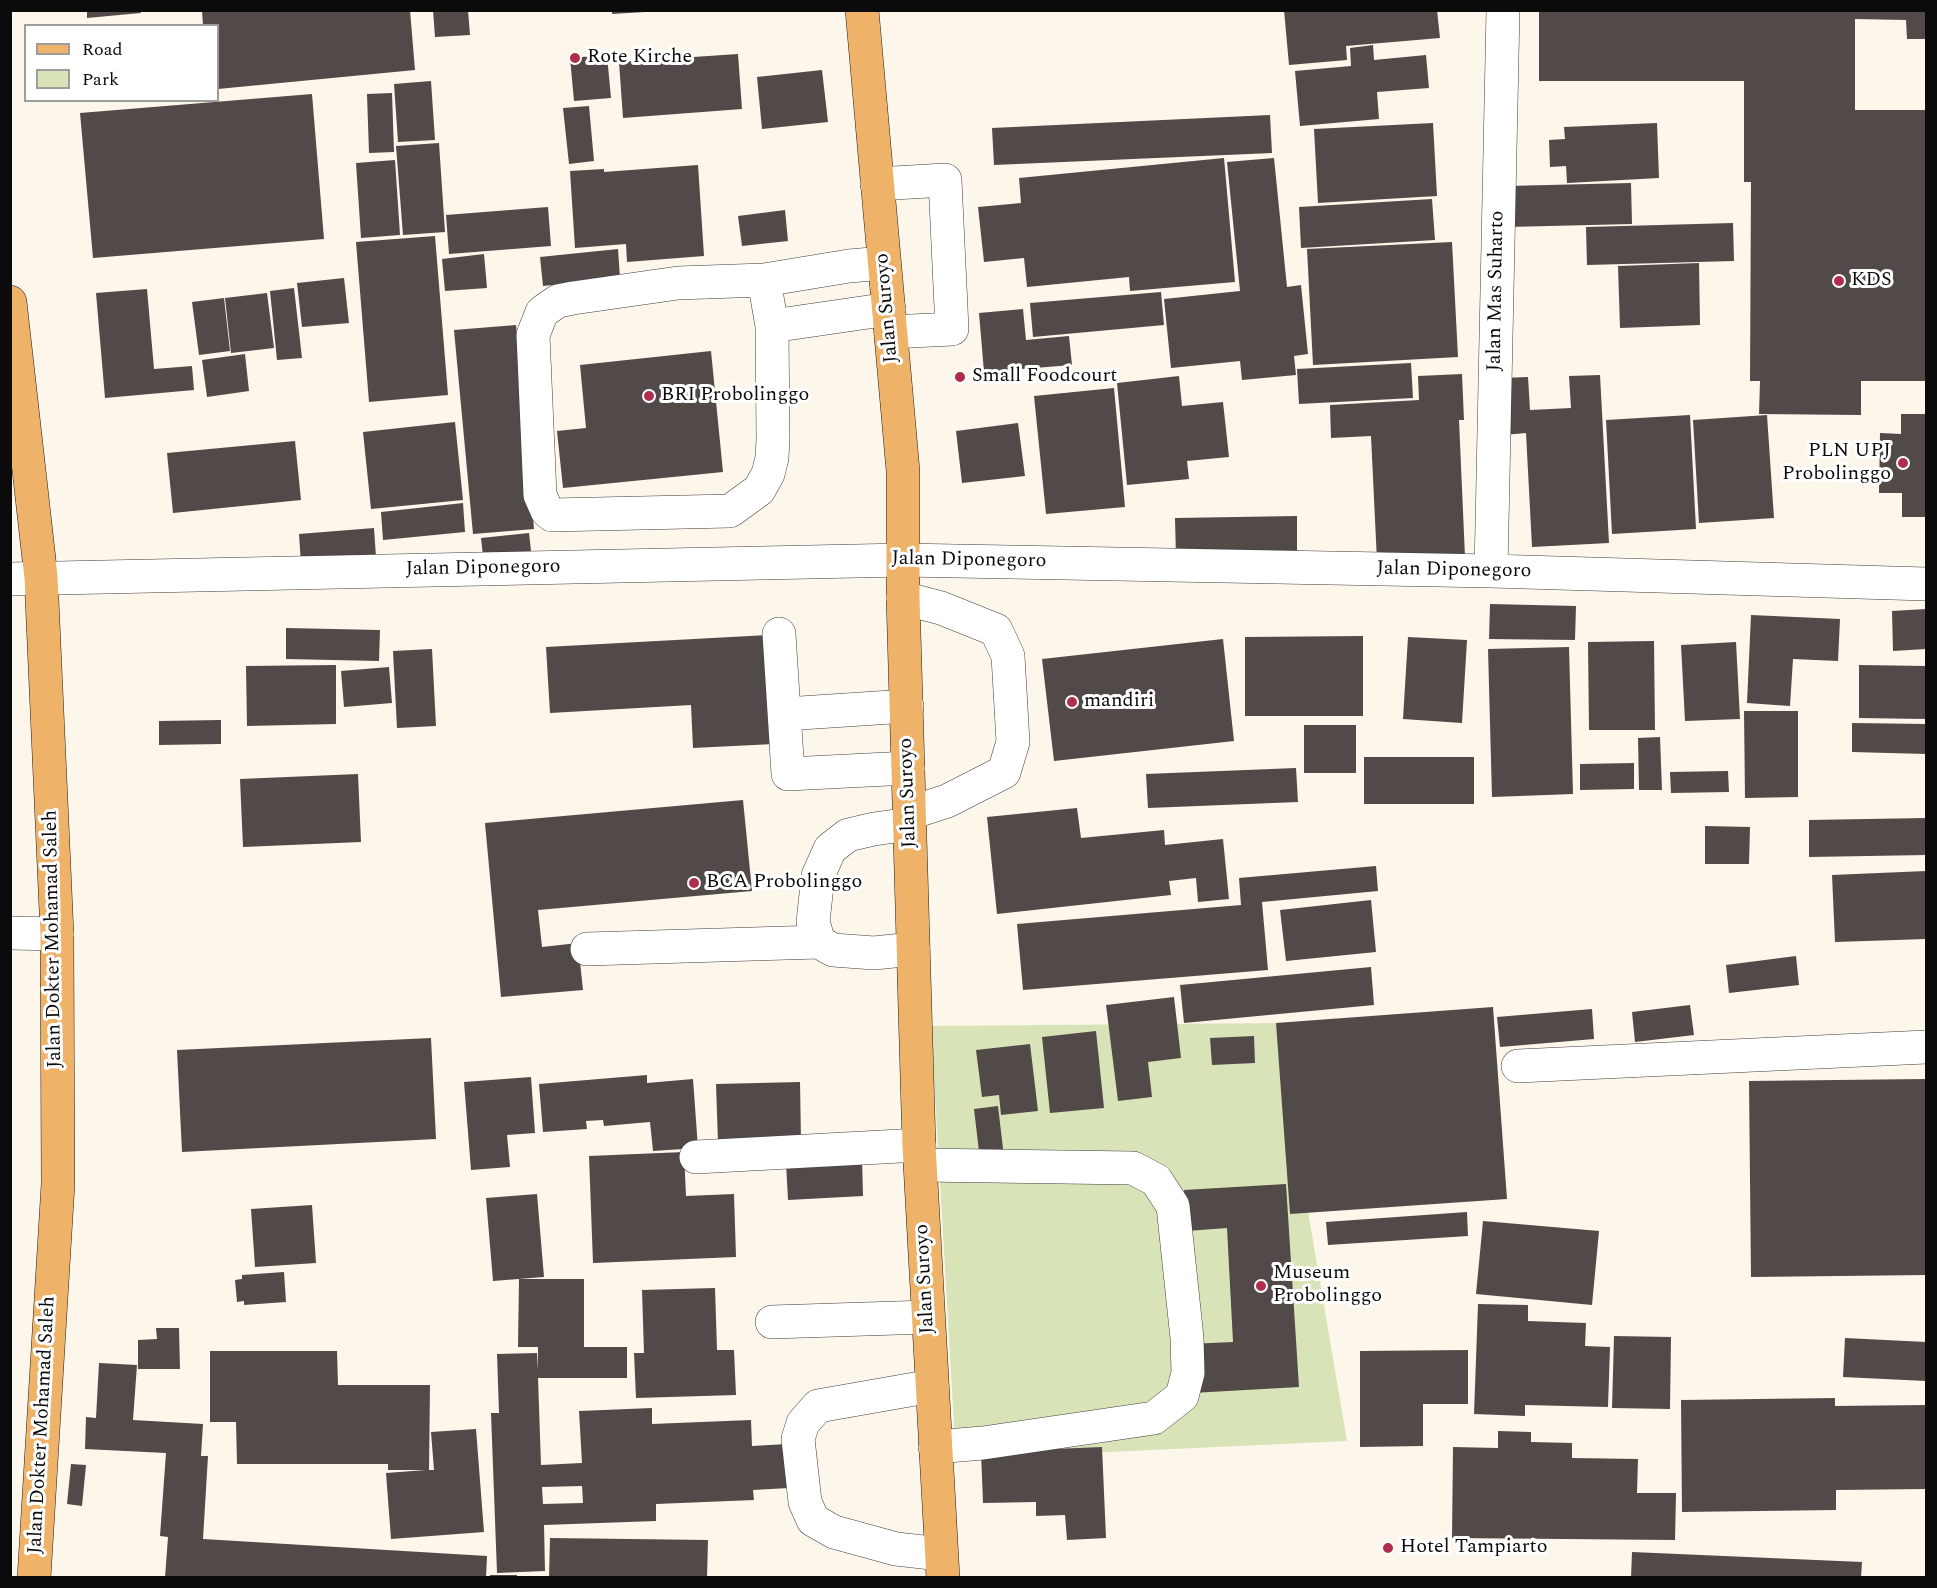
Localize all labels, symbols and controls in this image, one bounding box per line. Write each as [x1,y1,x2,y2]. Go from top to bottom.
legend [24,24,219,102]
text: Road [82,36,123,63]
place label: Rote Kirche [587,46,692,70]
marker: Rote Kirche [568,51,582,65]
text: Park [82,66,119,93]
street label: Jalan Mas Suharto [1484,210,1510,372]
street label: Jalan Suroyo [871,252,905,364]
place label: KDS [1851,269,1891,293]
marker: KDS [1832,274,1846,288]
place label: Small Foodcourt [972,365,1117,389]
marker: Small Foodcourt [953,370,967,384]
place label: BRI Probolinggo [661,384,809,408]
marker: BRI Probolinggo [642,389,656,403]
place label: PLN UPJ Probolinggo [1782,440,1891,487]
marker: PLN UPJ Probolinggo [1896,456,1910,470]
street label: Jalan Diponegoro [891,548,1047,574]
street label: Jalan Diponegoro [405,556,561,582]
street label: Jalan Diponegoro [1376,558,1532,584]
place label: mandiri [1084,690,1154,714]
marker: mandiri [1065,695,1079,709]
street label: Jalan Suroyo [895,738,923,848]
street label: Jalan Dokter Mohamad Saleh [40,810,68,1068]
place label: BCA Probolinggo [706,871,862,895]
marker: BCA Probolinggo [687,876,701,890]
street label: Jalan Suroyo [911,1223,941,1335]
place label: Museum Probolinggo [1273,1262,1382,1309]
marker: Museum Probolinggo [1254,1279,1268,1293]
street label: Jalan Dokter Mohamad Saleh [24,1295,62,1555]
place label: Hotel Tampiarto [1400,1536,1547,1560]
marker: Hotel Tampiarto [1381,1541,1395,1555]

